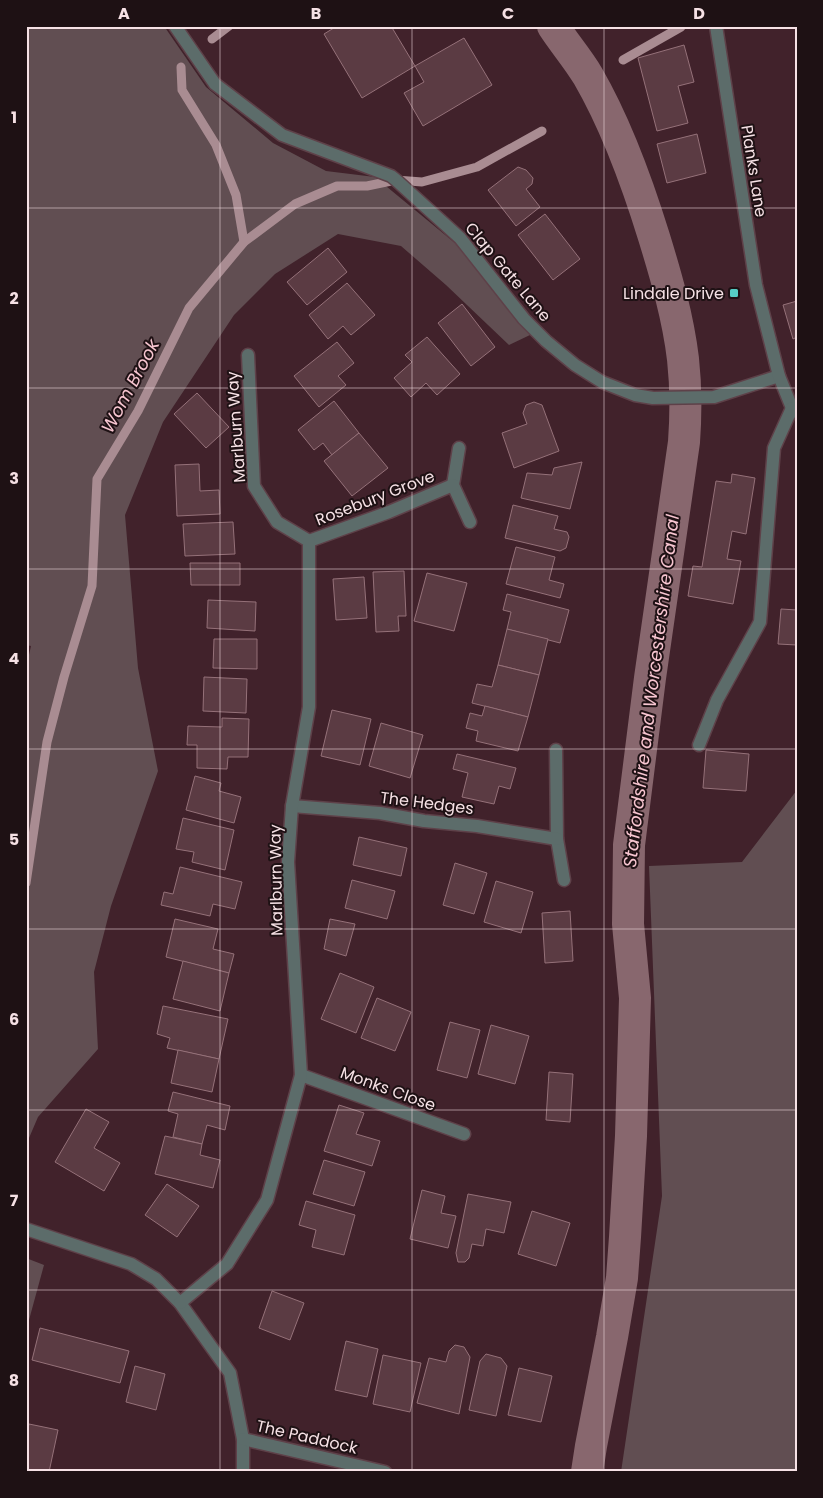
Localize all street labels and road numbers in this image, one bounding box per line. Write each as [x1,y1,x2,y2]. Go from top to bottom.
street label: Planks Lane [735,123,773,219]
street label: Clap Gate Lane [460,217,557,327]
street label: Marlburn Way [221,371,251,483]
street label: Rosebury Grove [312,465,438,531]
street label: The Hedges [379,786,475,820]
street label: Marlburn Way [264,824,288,936]
street label: Monks Close [337,1061,439,1117]
street label: The Paddock [254,1414,360,1460]

